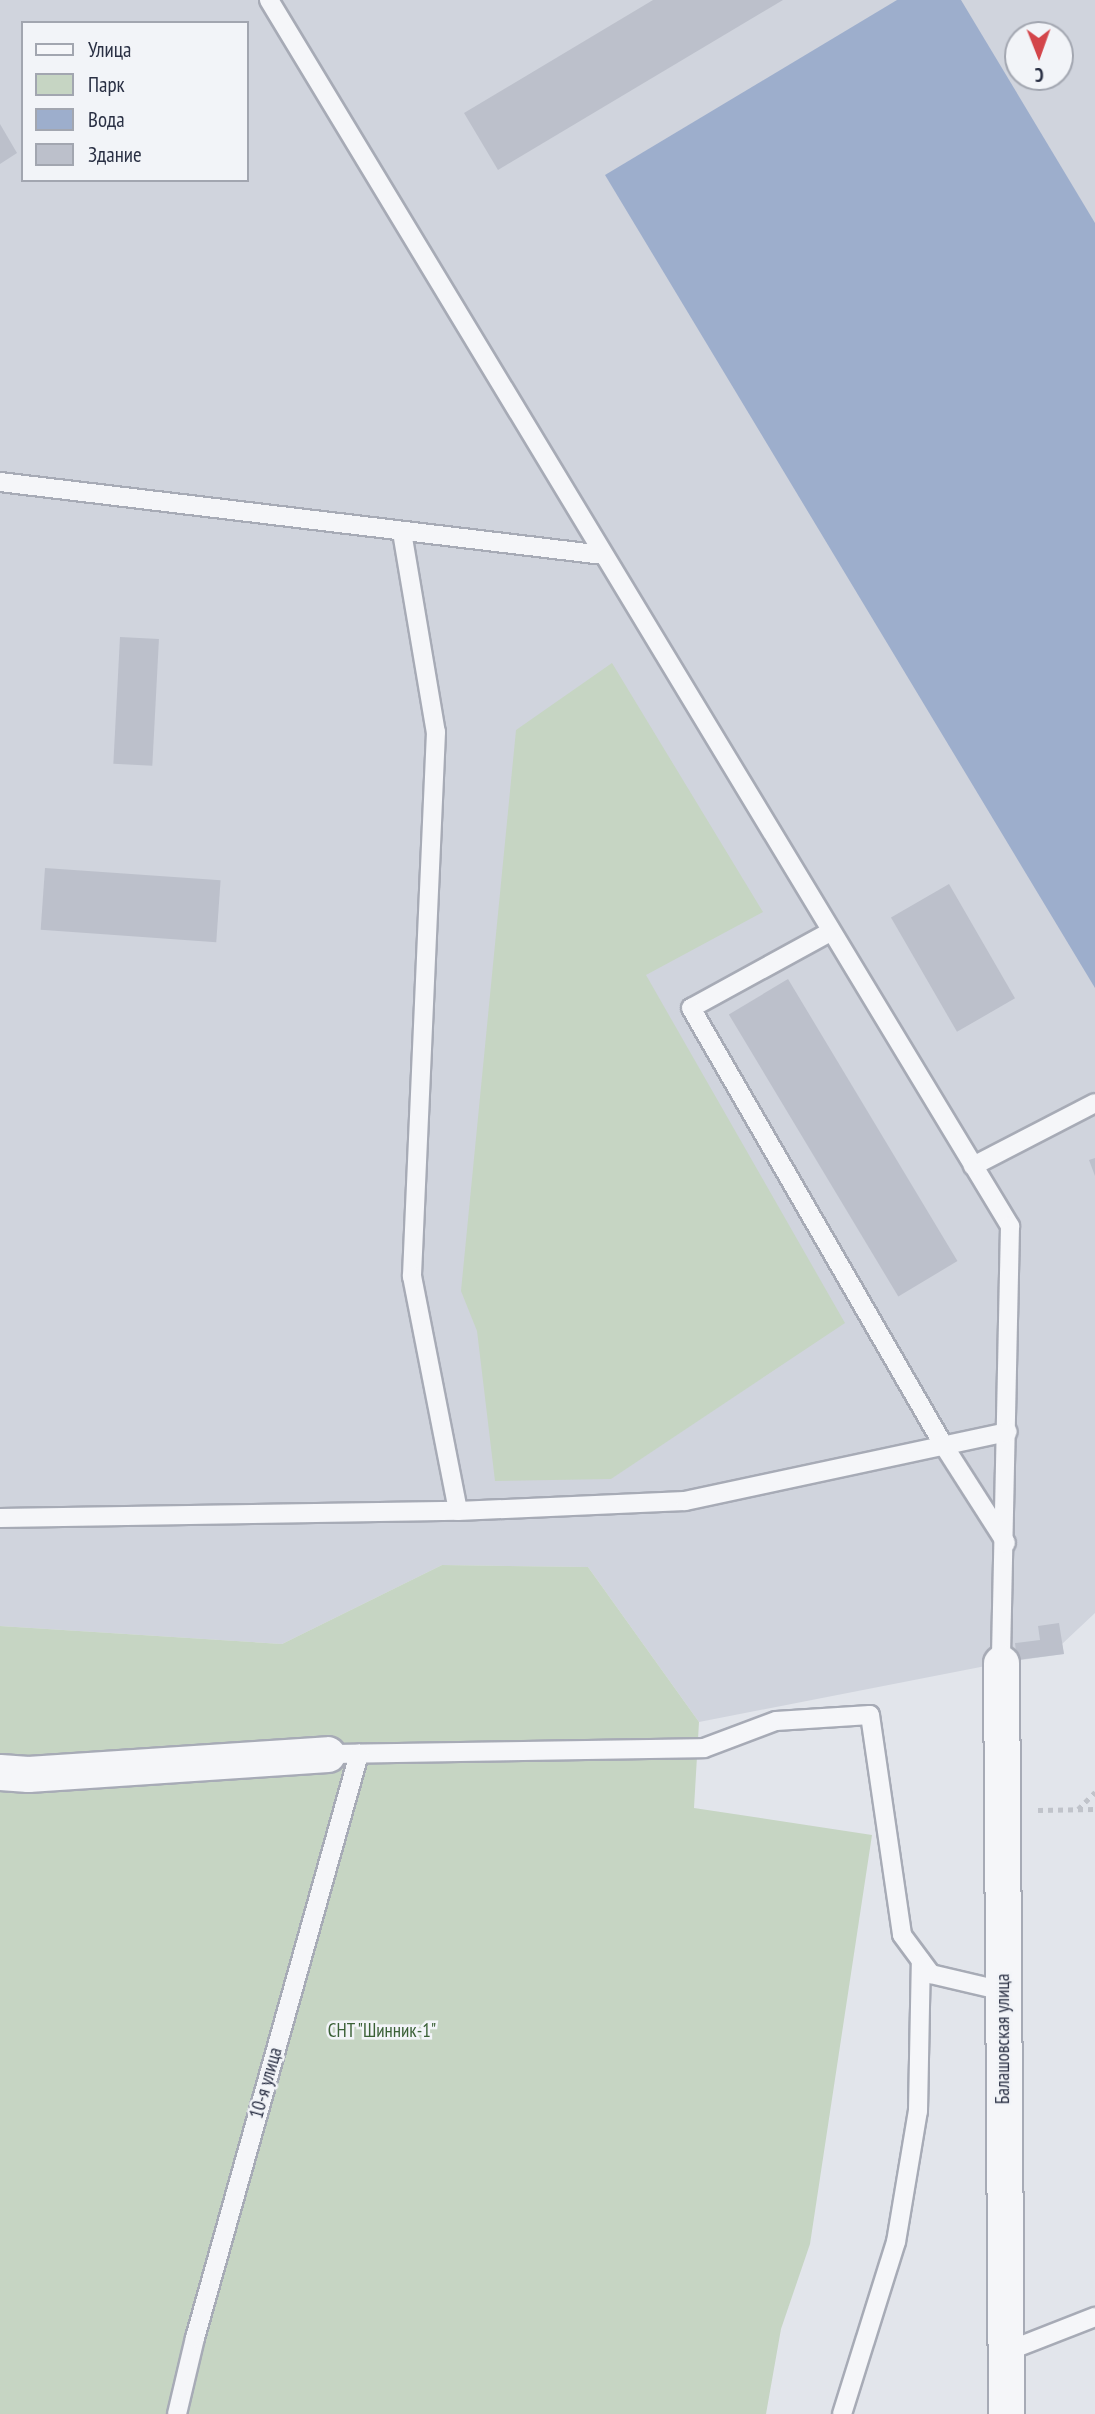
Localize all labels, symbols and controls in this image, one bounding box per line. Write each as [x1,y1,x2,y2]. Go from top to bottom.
legend [21,21,248,182]
north arrow [1004,21,1074,91]
text: Улица [88,36,131,63]
text: С [1035,63,1044,87]
text: Парк [88,71,125,98]
text: Вода [88,106,125,133]
text: Здание [88,141,142,168]
street label: Балашовская улица [992,1974,1014,2104]
park label: СНТ "Шинник-1" [327,2020,437,2042]
street label: 10-я улица [245,2045,287,2121]

